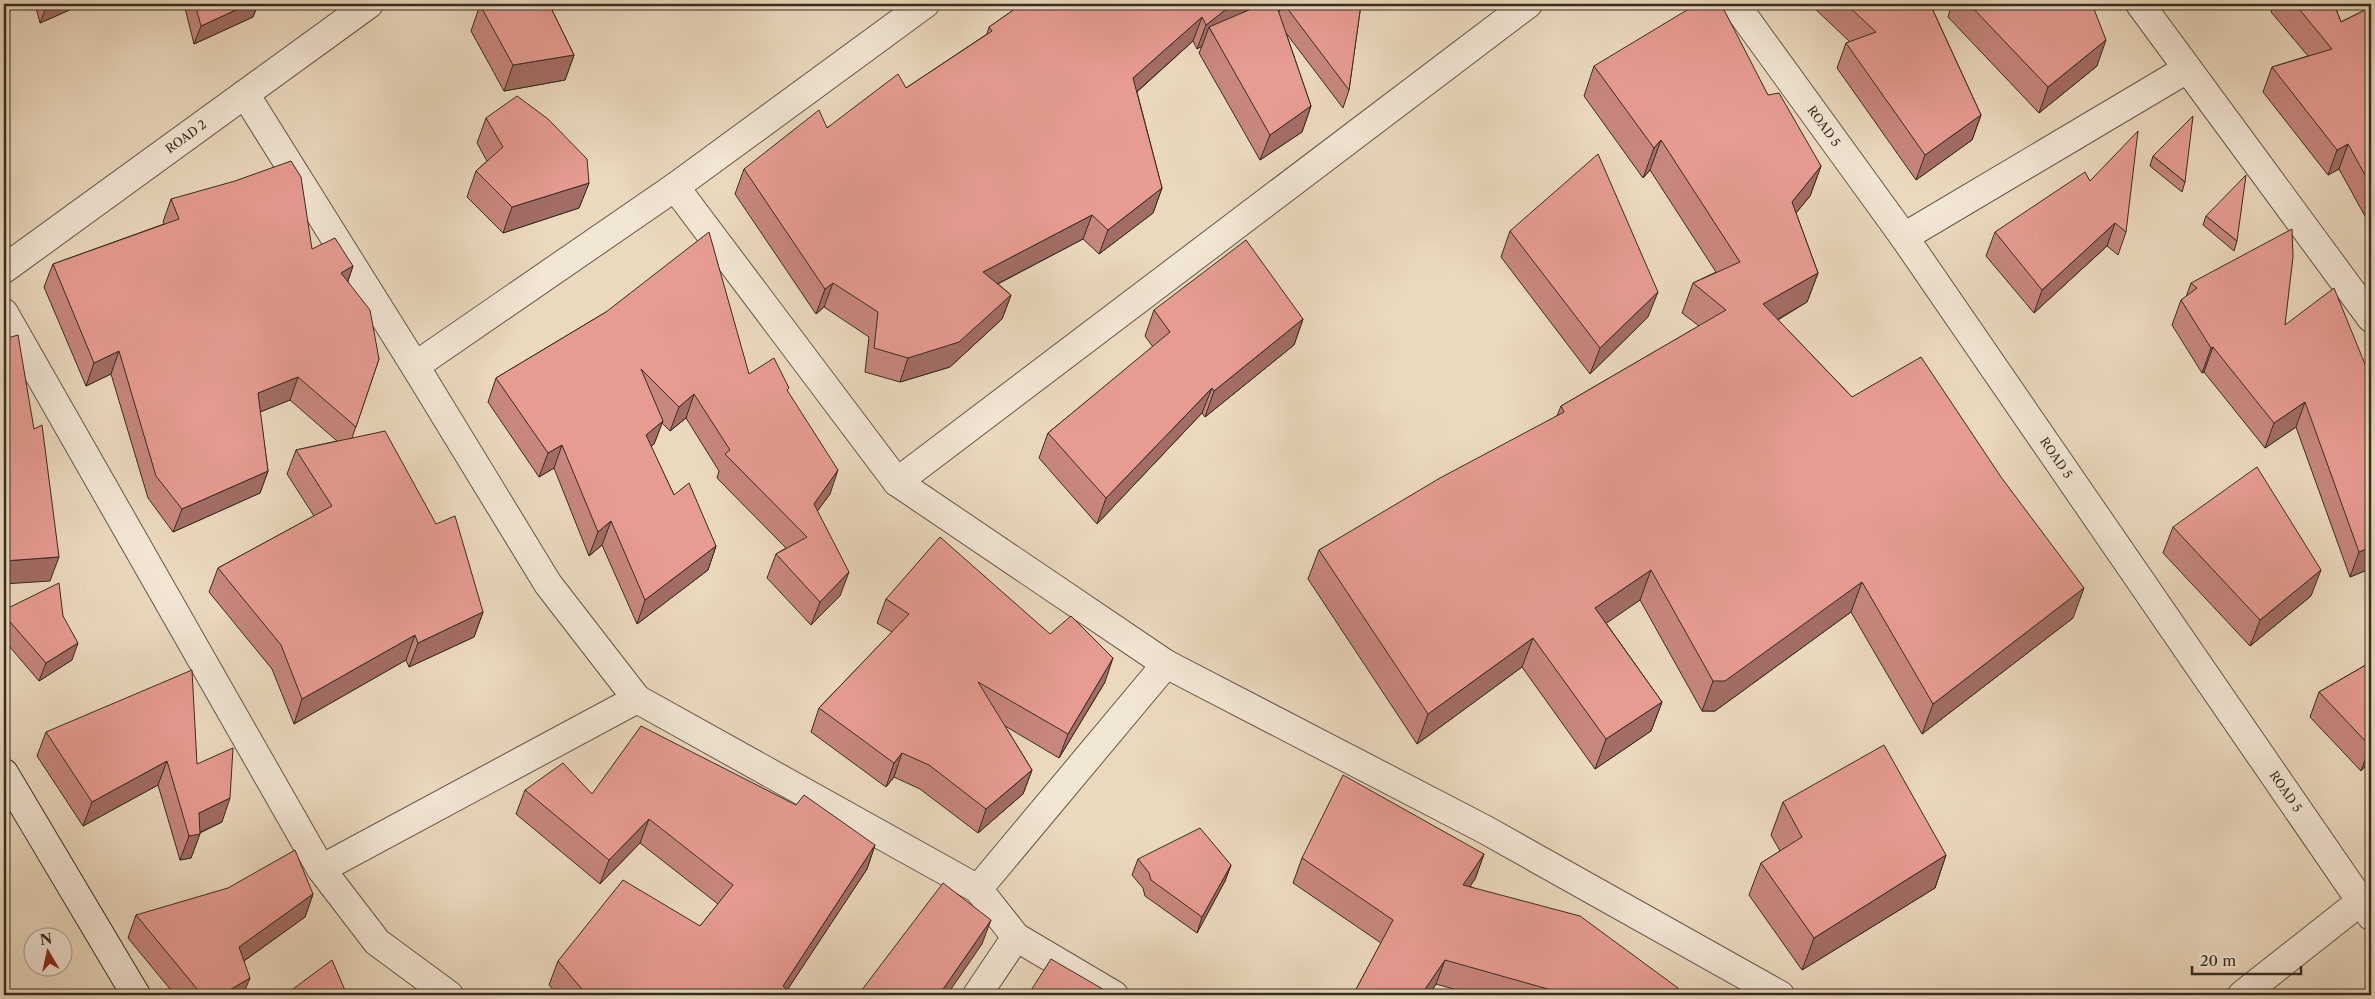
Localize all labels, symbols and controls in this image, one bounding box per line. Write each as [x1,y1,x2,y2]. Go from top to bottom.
street label: ROAD 5 [1804,103,1844,149]
street label: ROAD 2 [162,116,209,156]
street label: ROAD 5 [2037,434,2076,481]
street label: ROAD 5 [2266,768,2305,815]
north arrow [22,926,72,976]
text: N [39,929,53,949]
scale bar [2192,944,2301,976]
text: 20 m [2200,951,2236,970]

